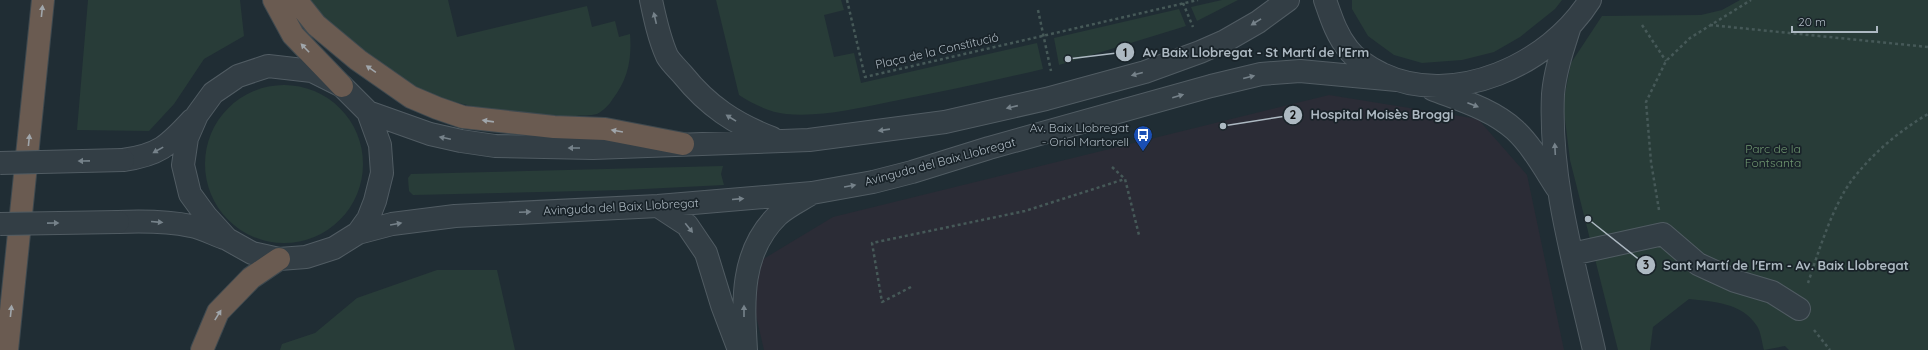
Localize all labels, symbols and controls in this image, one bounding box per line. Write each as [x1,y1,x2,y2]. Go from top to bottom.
one-way arrow [39,5,45,17]
scale bar [1792,8,1877,34]
one-way arrow [651,12,657,24]
text: 20 m [1798,14,1826,29]
one-way arrow [1250,19,1262,26]
street label: Plaça de la Constitució [874,29,1000,72]
callout: Av Baix Llobregat - St Martí de l'Erm [1115,40,1377,65]
one-way arrow [301,43,310,52]
text: Av Baix Llobregat - St Martí de l'Erm [1143,44,1369,60]
text: 1 [1123,45,1127,60]
one-way arrow [365,65,376,73]
one-way arrow [1131,71,1143,77]
one-way arrow [1243,73,1255,79]
one-way arrow [1172,93,1184,99]
callout: Hospital Moisès Broggi [1283,102,1462,127]
one-way arrow [1467,103,1479,109]
one-way arrow [1005,104,1018,110]
text: Hospital Moisès Broggi [1311,106,1453,122]
text: 2 [1290,107,1297,122]
one-way arrow [725,115,737,122]
one-way arrow [482,118,494,124]
place label: Av. Baix Llobregat - Oriol Martorell [1030,120,1129,149]
bus stop icon: Av. Baix Llobregat - Oriol Martorell [1132,124,1154,152]
one-way arrow [878,127,890,133]
one-way arrow [611,128,623,134]
one-way arrow [25,134,32,146]
one-way arrow [438,134,451,140]
street label: Avinguda del Baix Llobregat [863,134,1017,189]
park label: Parc de la Fontsanta [1745,141,1801,170]
one-way arrow [1552,143,1559,155]
one-way arrow [567,145,580,151]
one-way arrow [152,147,164,154]
one-way arrow [77,158,90,164]
one-way arrow [844,183,856,189]
street label: Avinguda del Baix Llobregat [543,195,699,218]
one-way arrow [732,196,744,202]
one-way arrow [519,209,532,215]
one-way arrow [151,218,163,225]
one-way arrow [47,220,60,226]
one-way arrow [389,221,402,227]
one-way arrow [685,223,693,234]
callout: Sant Martí de l'Erm - Av. Baix Llobregat [1636,253,1917,278]
text: 3 [1643,257,1649,272]
text: Sant Martí de l'Erm - Av. Baix Llobregat [1663,257,1909,273]
one-way arrow [741,304,747,317]
one-way arrow [7,305,14,317]
one-way arrow [214,310,222,320]

